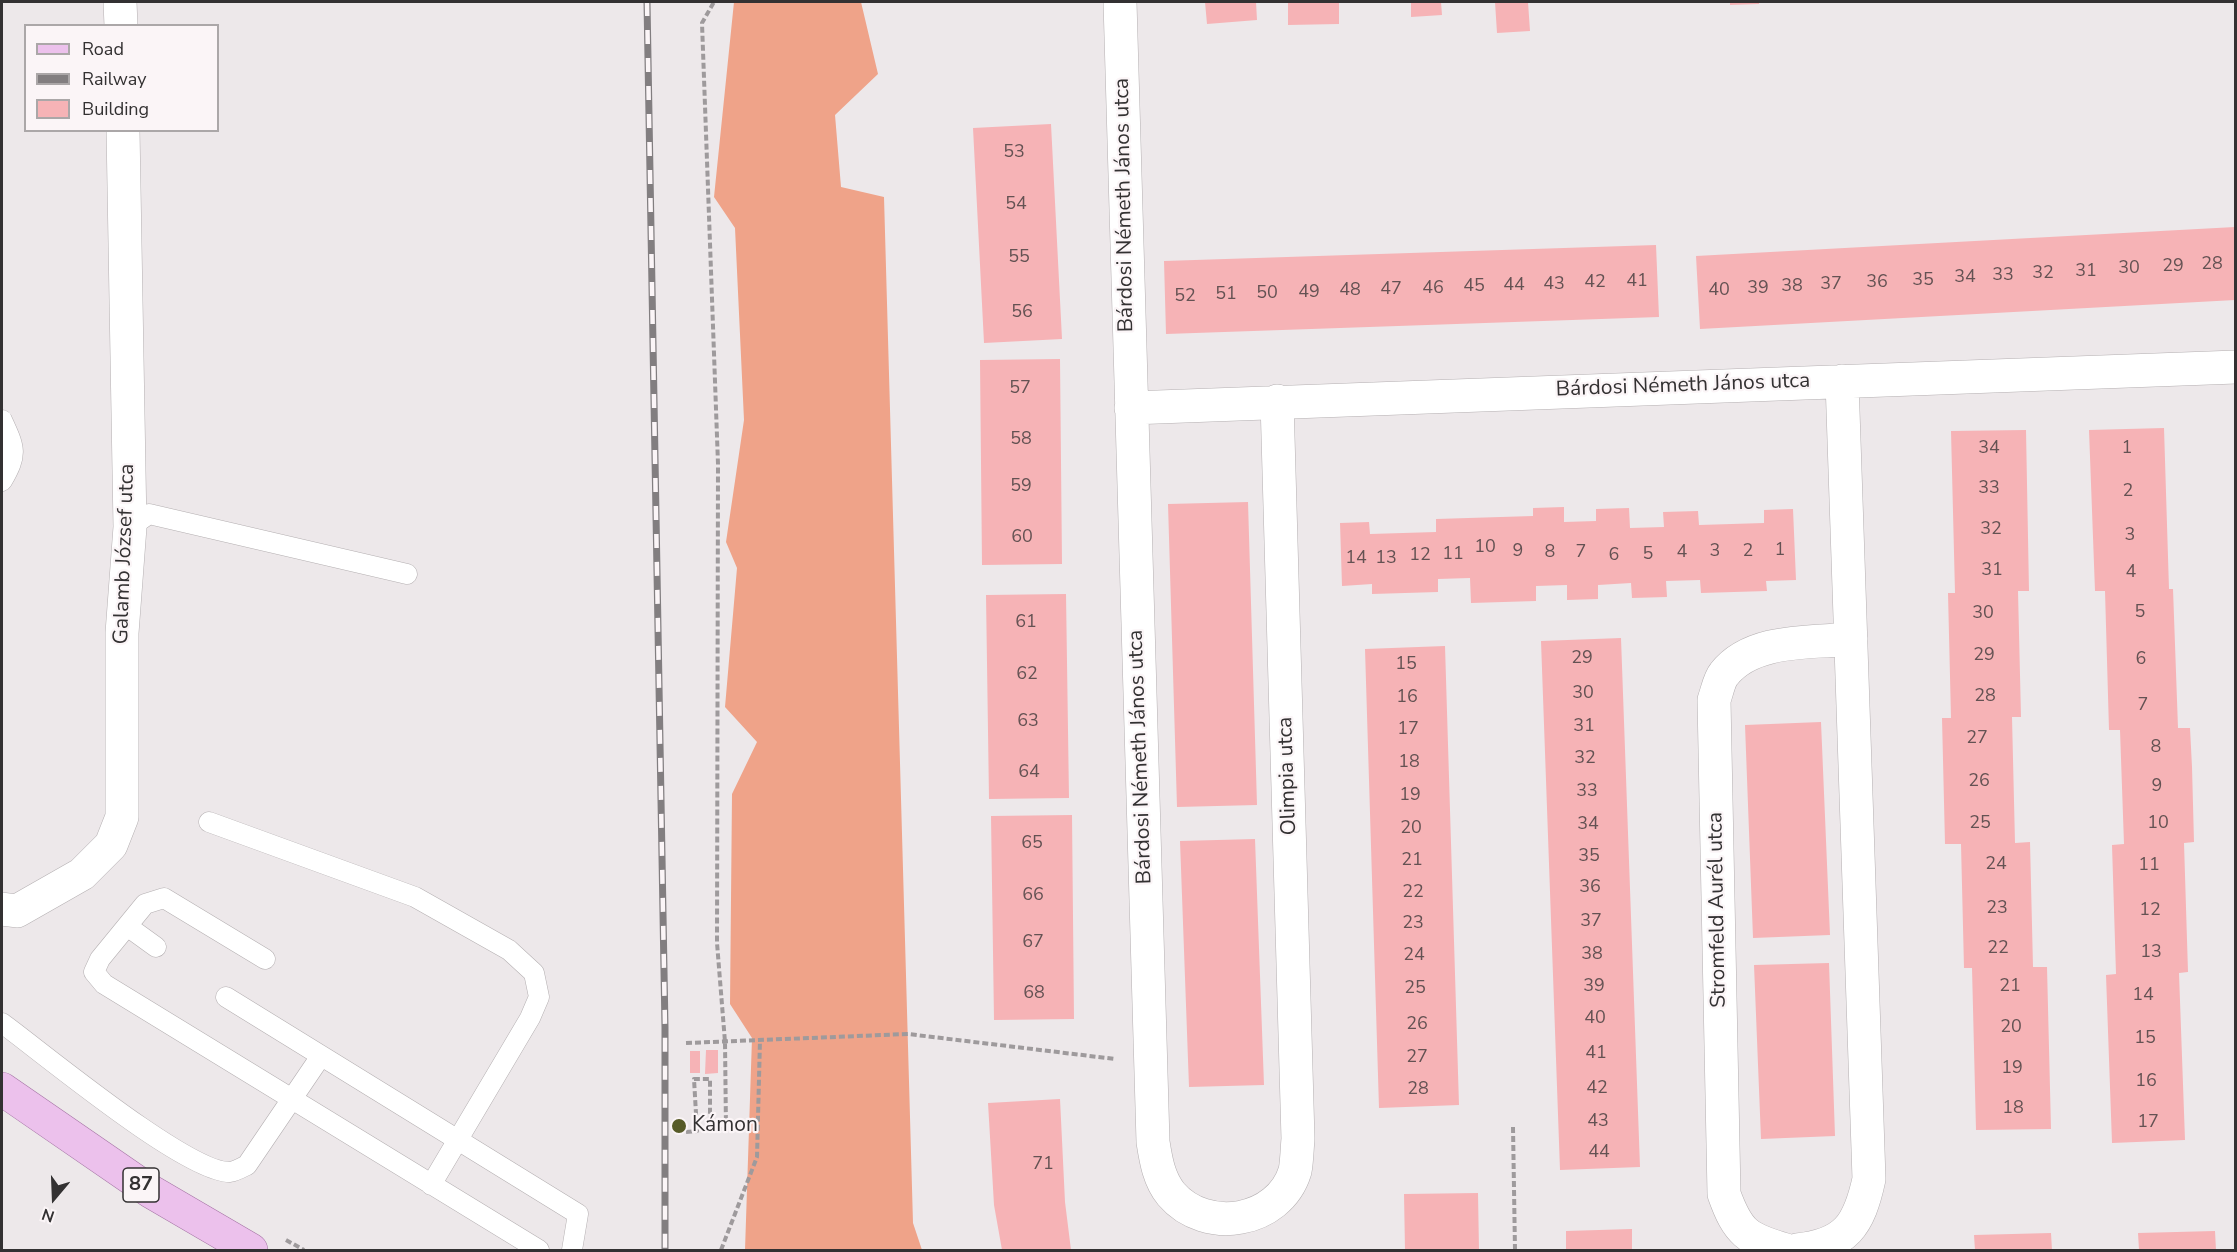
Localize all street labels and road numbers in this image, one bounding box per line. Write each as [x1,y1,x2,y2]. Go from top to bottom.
street label: Bárdosi Németh János utca [1110,78,1140,332]
street label: Bárdosi Németh János utca [1555,369,1811,403]
street label: Galamb József utca [109,463,141,645]
street label: Bárdosi Németh János utca [1124,629,1158,885]
street label: Olimpia utca [1273,716,1303,836]
street label: Stromfeld Aurél utca [1704,812,1732,1008]
road number: 87 [123,1168,159,1202]

